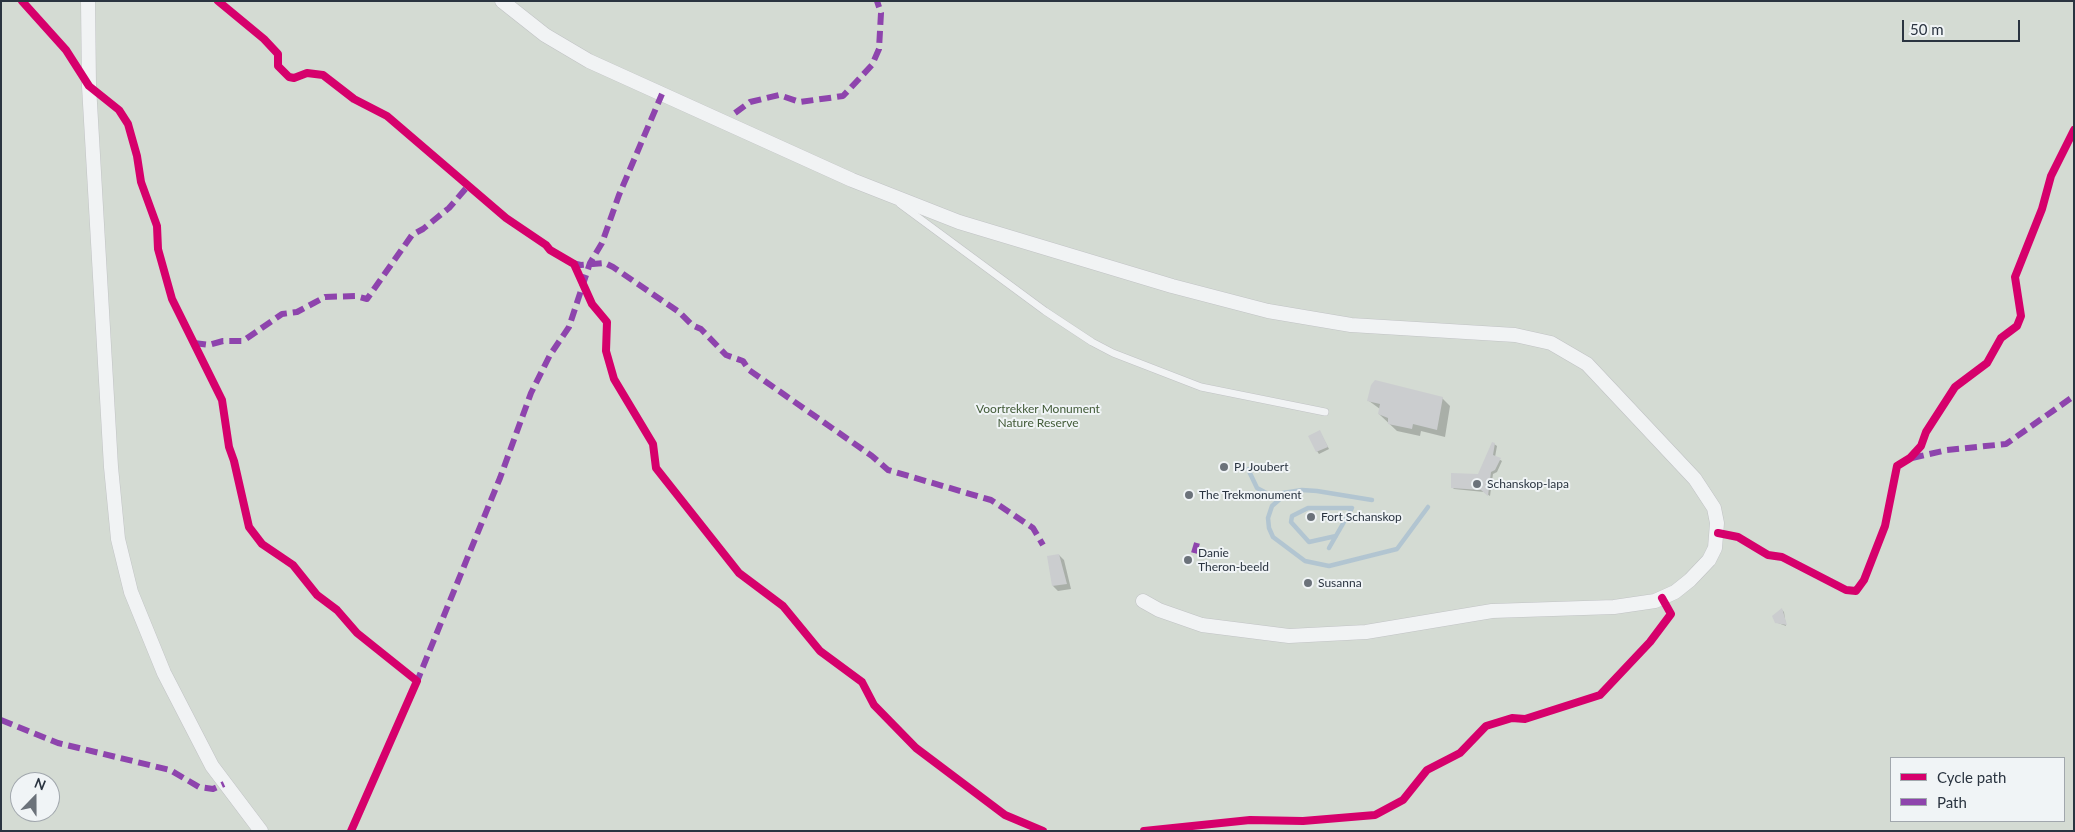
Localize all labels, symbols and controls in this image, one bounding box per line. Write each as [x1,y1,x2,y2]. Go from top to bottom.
scale bar [1905,10,2022,42]
text: 50 m [1910,20,1944,38]
park label: Voortrekker Monument Nature Reserve [976,402,1100,430]
place label: PJ Joubert [1234,460,1288,474]
marker: PJ Joubert [1218,461,1230,473]
place label: Schanskop-lapa [1487,477,1569,491]
marker: Schanskop-lapa [1471,478,1483,490]
place label: The Trekmonument [1199,488,1302,502]
marker: The Trekmonument [1183,489,1195,501]
place label: Fort Schanskop [1321,510,1402,524]
marker: Fort Schanskop [1305,511,1317,523]
place label: Danie Theron-beeld [1198,546,1269,574]
marker: Danie Theron-beeld [1182,554,1194,566]
place label: Susanna [1318,576,1362,590]
marker: Susanna [1302,577,1314,589]
legend [1890,757,2065,822]
text: Cycle path [1937,768,2006,786]
north arrow [10,772,60,822]
text: N [32,774,49,793]
text: Path [1937,793,1967,811]

